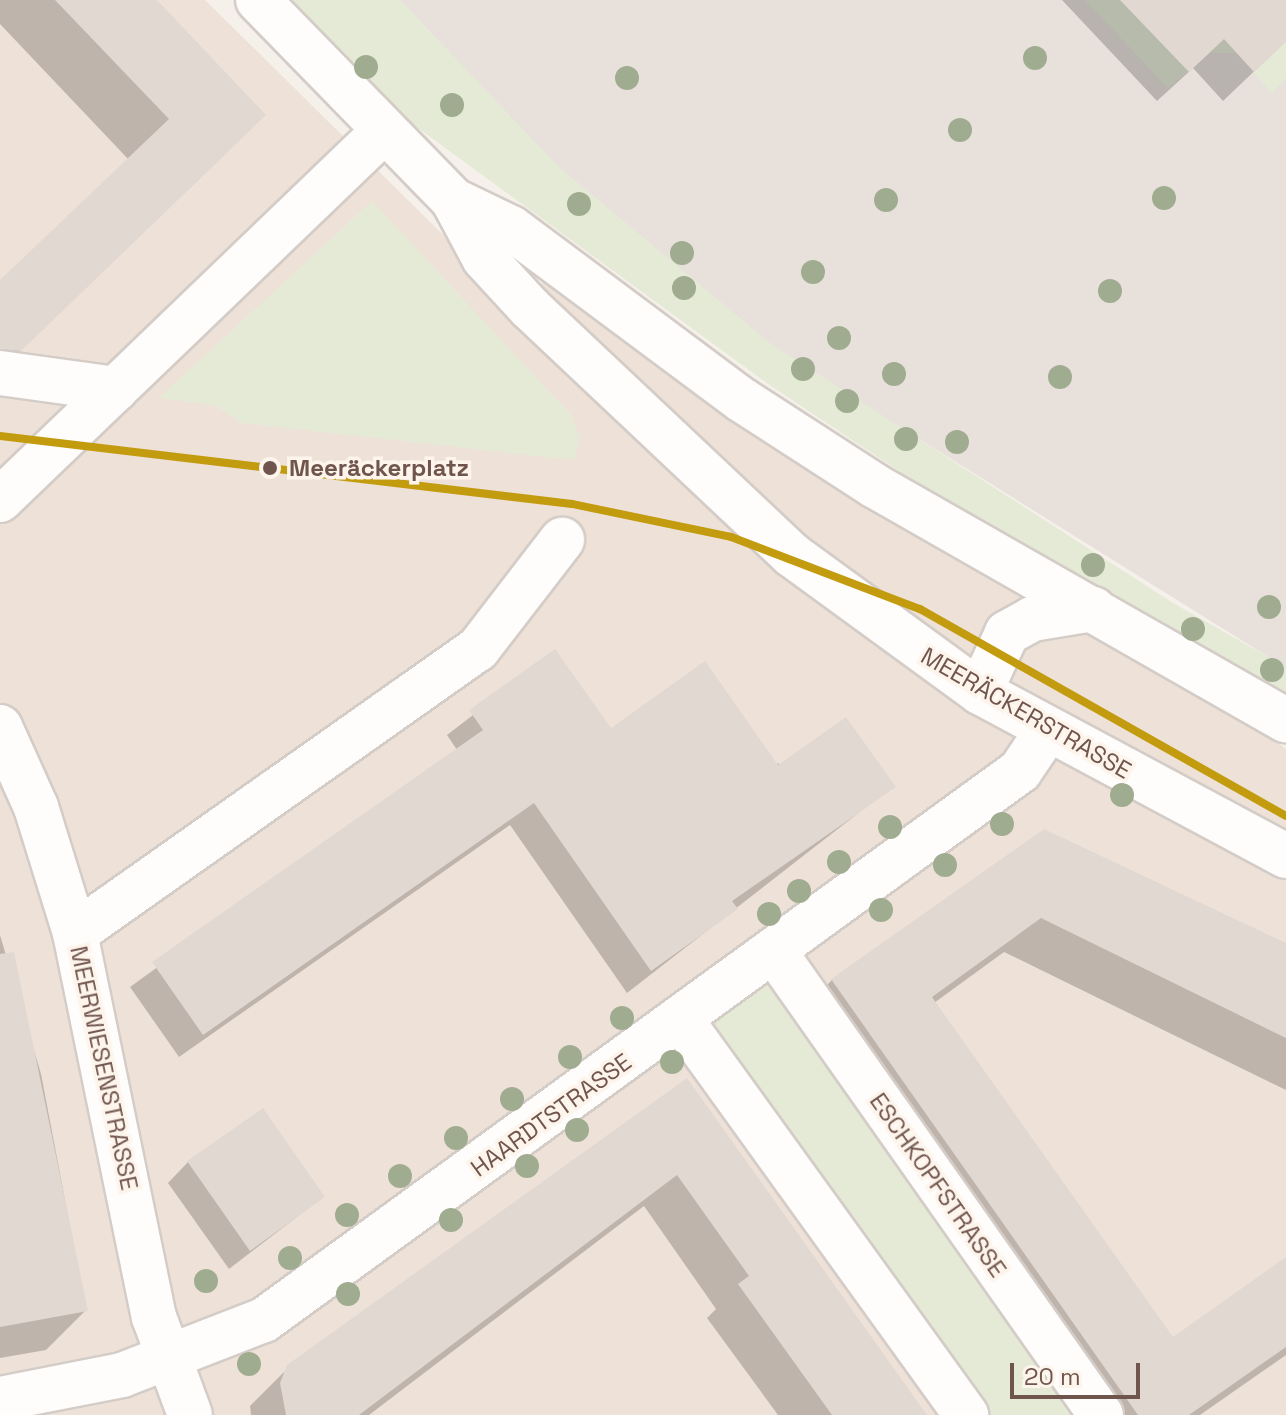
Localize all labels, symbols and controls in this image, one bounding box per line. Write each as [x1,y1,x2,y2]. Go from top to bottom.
place label: Meeräckerplatz [289,454,469,482]
marker: Meeräckerplatz [258,456,282,480]
street label: MEERÄCKERSTRASSE [916,641,1136,785]
street label: MEERWIESENSTRASSE [64,943,144,1193]
street label: HAARDTSTRASSE [465,1047,637,1183]
street label: ESCHKOPFSTRASSE [864,1087,1012,1283]
scale bar [1014,1347,1144,1397]
text: 20 m [1024,1361,1081,1392]

